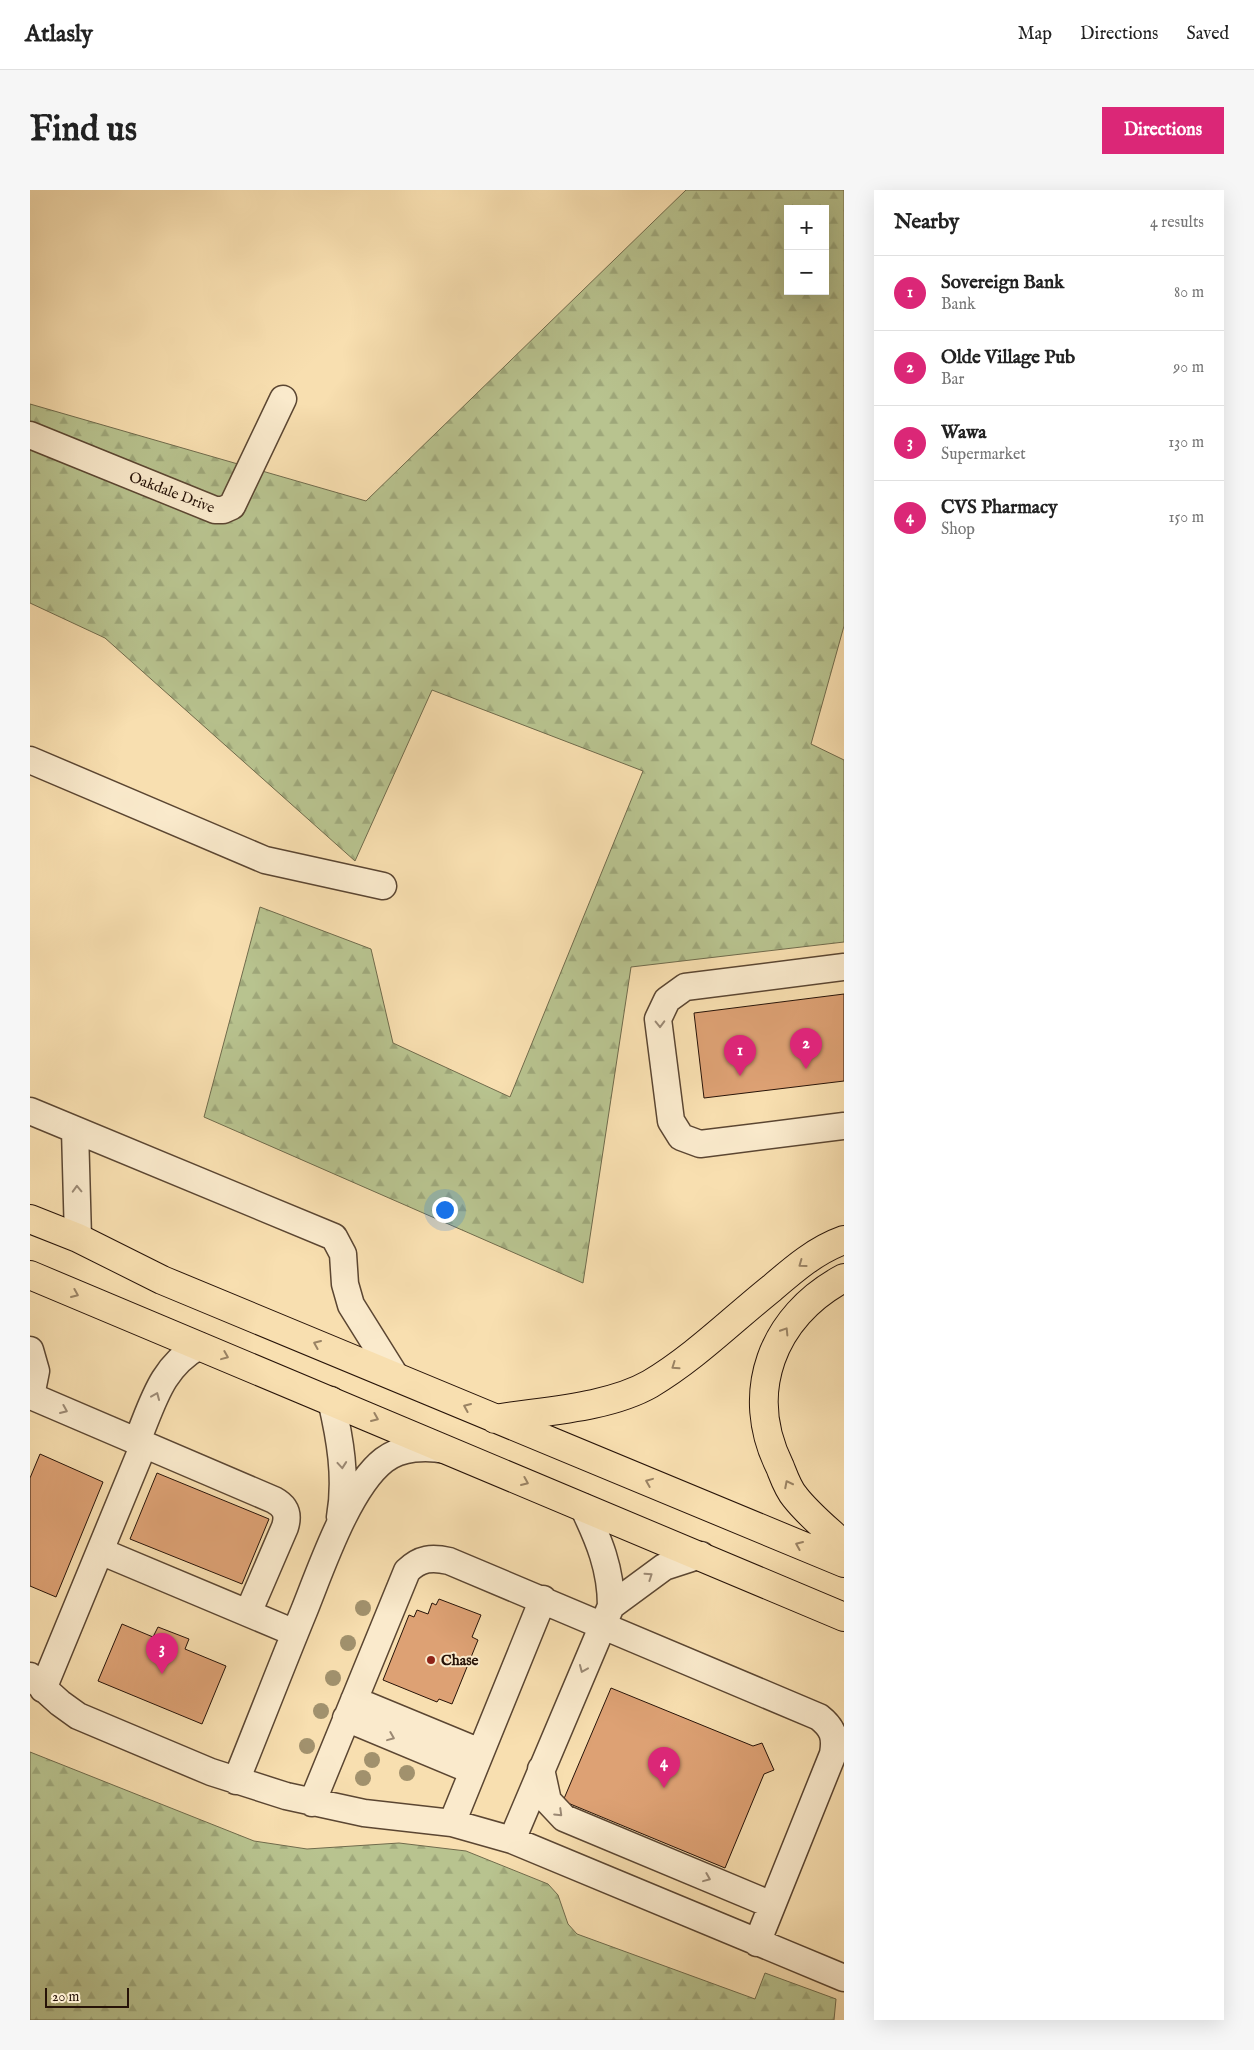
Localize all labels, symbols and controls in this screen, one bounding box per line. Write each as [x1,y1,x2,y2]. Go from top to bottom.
text: Atlasly [25,19,93,50]
text: Map [1018,23,1052,46]
text: Directions [1080,23,1158,46]
text: Saved [1186,23,1229,46]
button: Directions [1102,107,1224,154]
text: Find us [30,108,137,153]
map controls [784,205,829,295]
button: + [784,205,829,250]
text: Nearby [894,209,959,236]
text: 4 results [1150,213,1204,233]
button: − [784,250,829,295]
text: Sovereign Bank [941,271,1064,295]
text: 1 [907,283,913,303]
text: 80 m [1174,283,1204,303]
text: Bank [941,295,976,315]
text: Olde Village Pub [941,346,1075,370]
text: 2 [906,358,914,378]
text: 90 m [1173,358,1204,378]
text: Bar [941,370,964,390]
text: Wawa [941,421,987,445]
text: 3 [907,433,913,453]
text: 130 m [1168,433,1204,453]
text: Supermarket [941,445,1026,465]
street label: Oakdale Drive [126,467,218,518]
text: CVS Pharmacy [941,496,1058,520]
text: 4 [906,508,914,528]
text: 150 m [1169,508,1204,528]
text: Shop [941,520,975,540]
one-way arrow [655,1021,665,1029]
pin: 2 [790,1028,822,1069]
pin: 1 [724,1035,756,1076]
one-way arrow [71,1185,82,1193]
your location [432,1197,458,1223]
one-way arrow [798,1258,807,1267]
one-way arrow [70,1288,79,1298]
one-way arrow [779,1327,789,1336]
one-way arrow [313,1340,321,1350]
one-way arrow [220,1350,229,1361]
one-way arrow [671,1360,681,1369]
one-way arrow [150,1393,160,1401]
one-way arrow [463,1402,471,1412]
one-way arrow [59,1404,68,1415]
one-way arrow [370,1412,379,1423]
one-way arrow [336,1461,347,1469]
one-way arrow [520,1475,529,1486]
one-way arrow [645,1478,654,1489]
one-way arrow [784,1480,794,1489]
one-way arrow [795,1540,804,1551]
one-way arrow [643,1573,653,1582]
pin: 3 [146,1633,178,1674]
place label: Chase [441,1651,478,1670]
marker: Chase [425,1654,437,1666]
one-way arrow [578,1664,589,1673]
one-way arrow [386,1731,395,1741]
pin: 4 [648,1747,680,1788]
one-way arrow [553,1807,562,1816]
one-way arrow [702,1872,711,1883]
scale bar [45,1985,129,2008]
text: 20 m [52,1988,79,2006]

